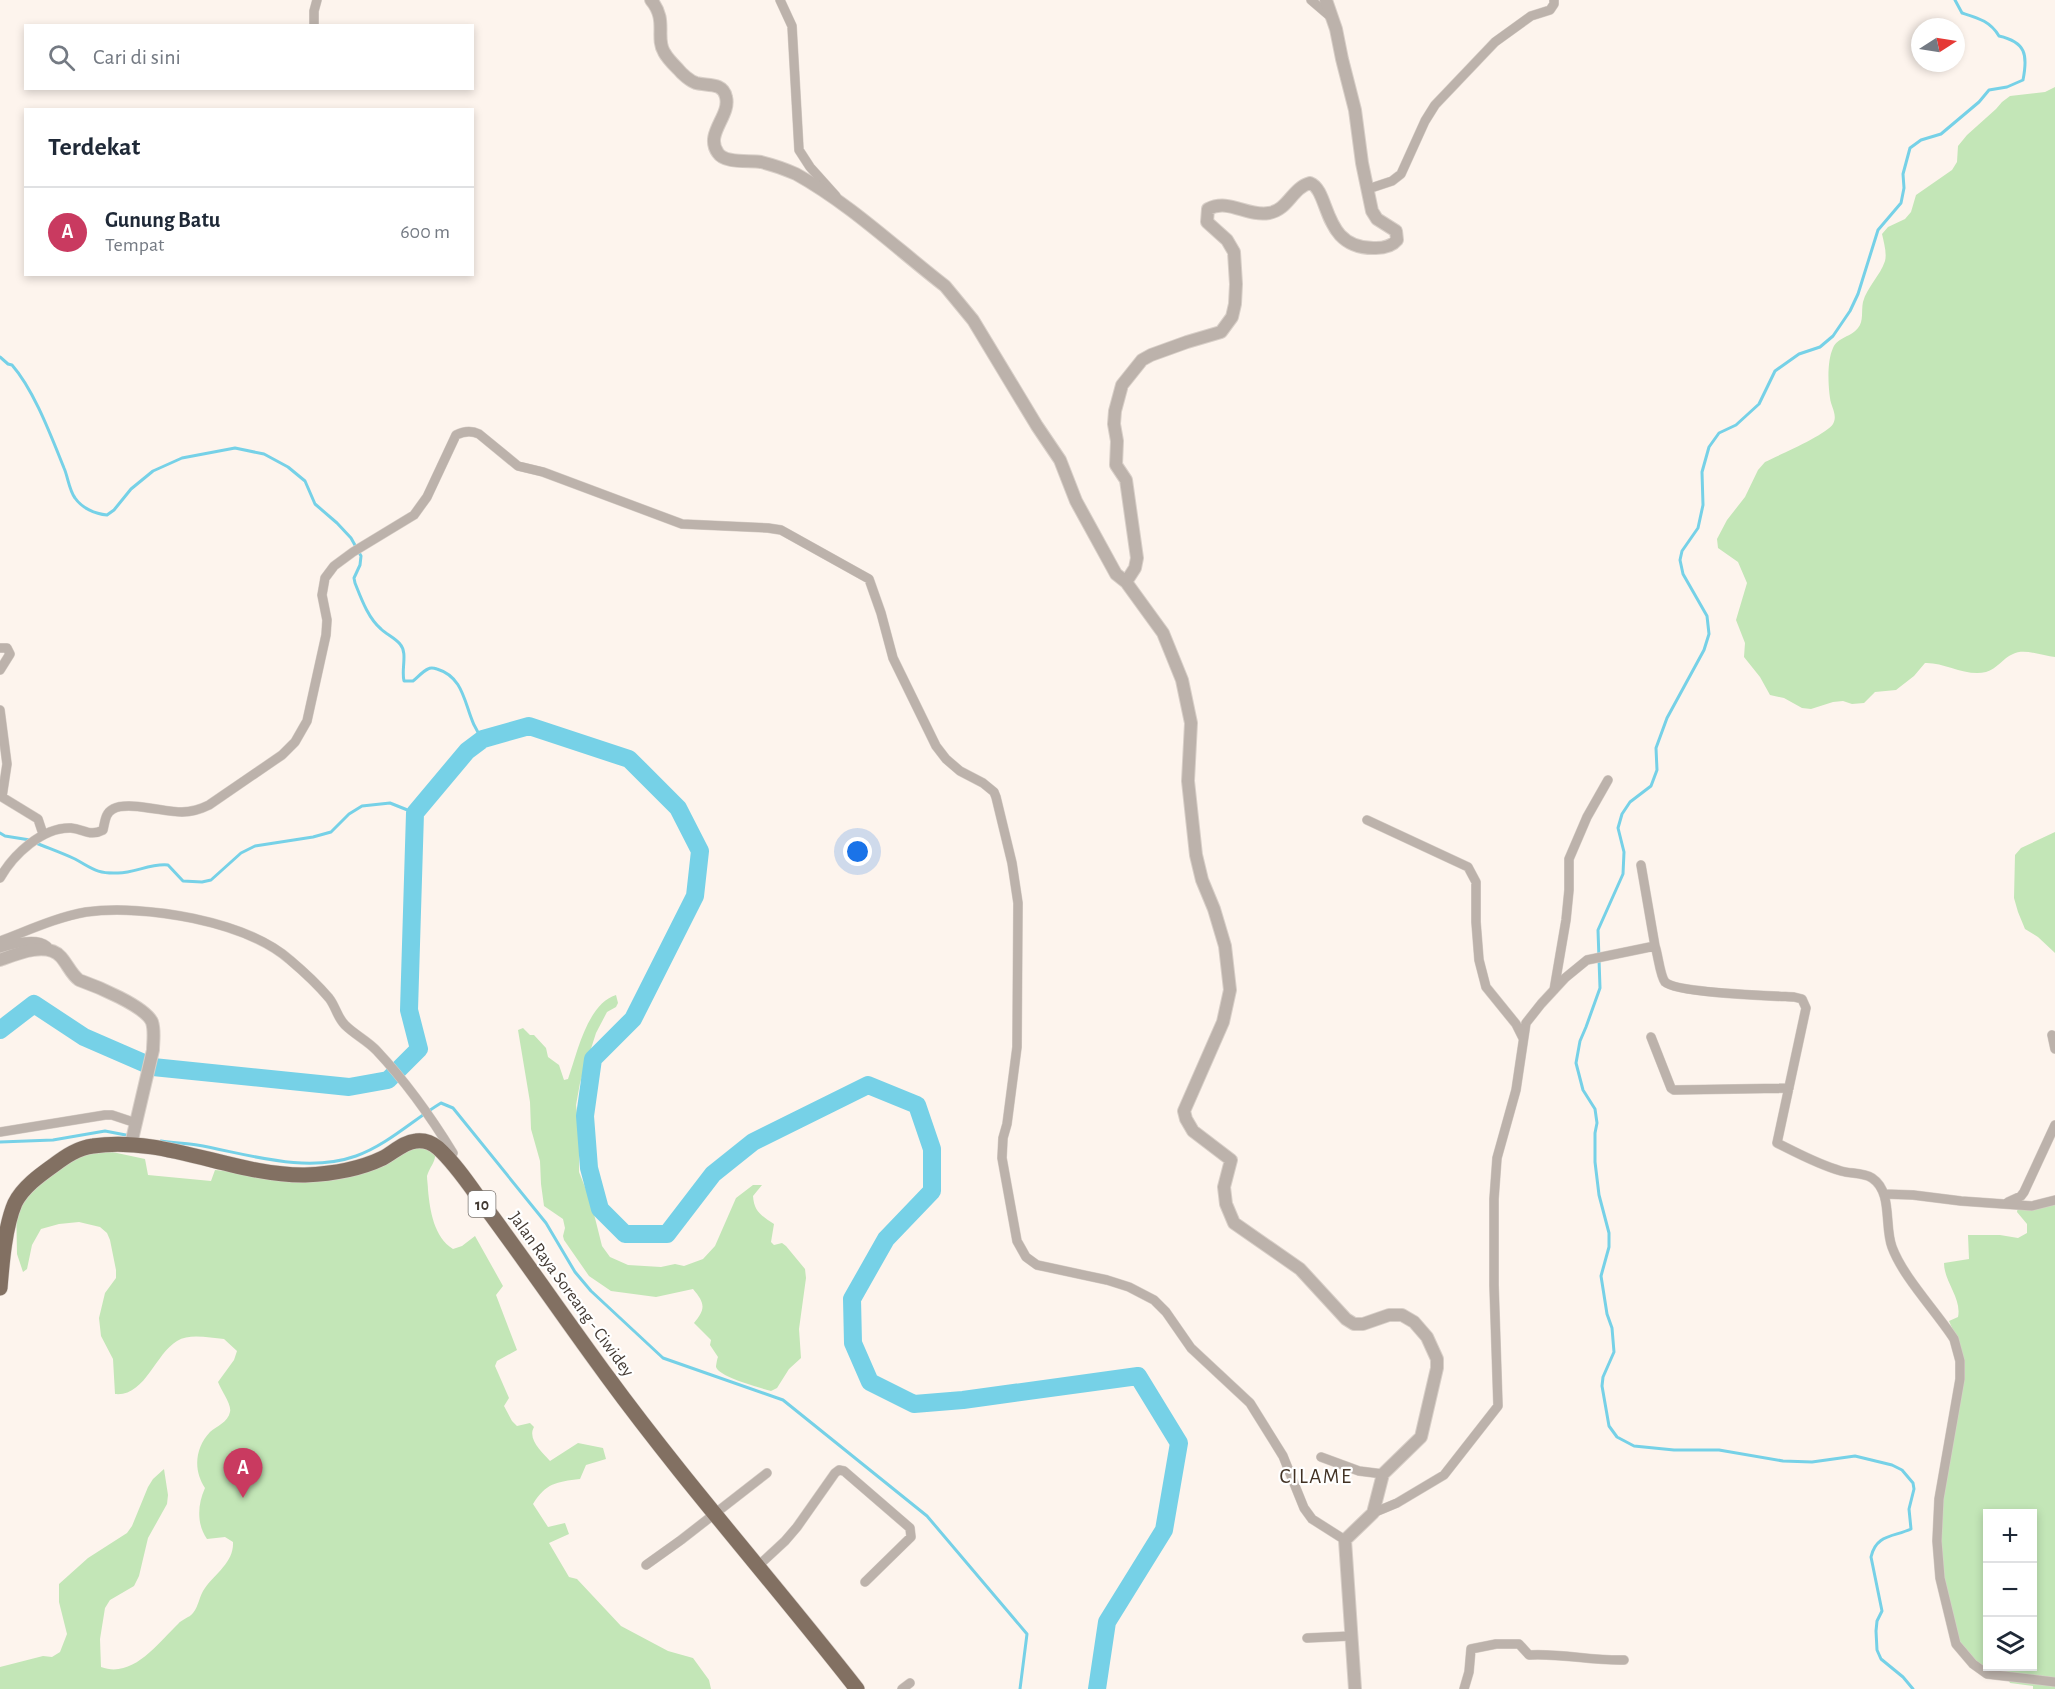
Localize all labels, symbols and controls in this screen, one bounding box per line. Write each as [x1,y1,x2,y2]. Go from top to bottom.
north arrow [1911,18,1965,72]
search box [24,24,474,90]
icon: search [45,41,78,74]
text: Cari di sini [93,46,181,68]
text: Terdekat [48,134,140,160]
text: Gunung Batu [105,209,220,231]
text: A [62,222,74,242]
text: 600 m [400,222,450,242]
text: Tempat [105,235,165,255]
your location [843,837,872,866]
road number: 10 [468,1191,496,1217]
street label: Jalan Raya Soreang - Ciwidey [505,1209,637,1381]
pin: A [224,1448,262,1498]
district label: CILAME [1279,1466,1353,1487]
map controls [1983,1509,2037,1671]
button: + [1983,1509,2037,1563]
button: − [1983,1563,2037,1617]
button: layers [1983,1617,2037,1671]

